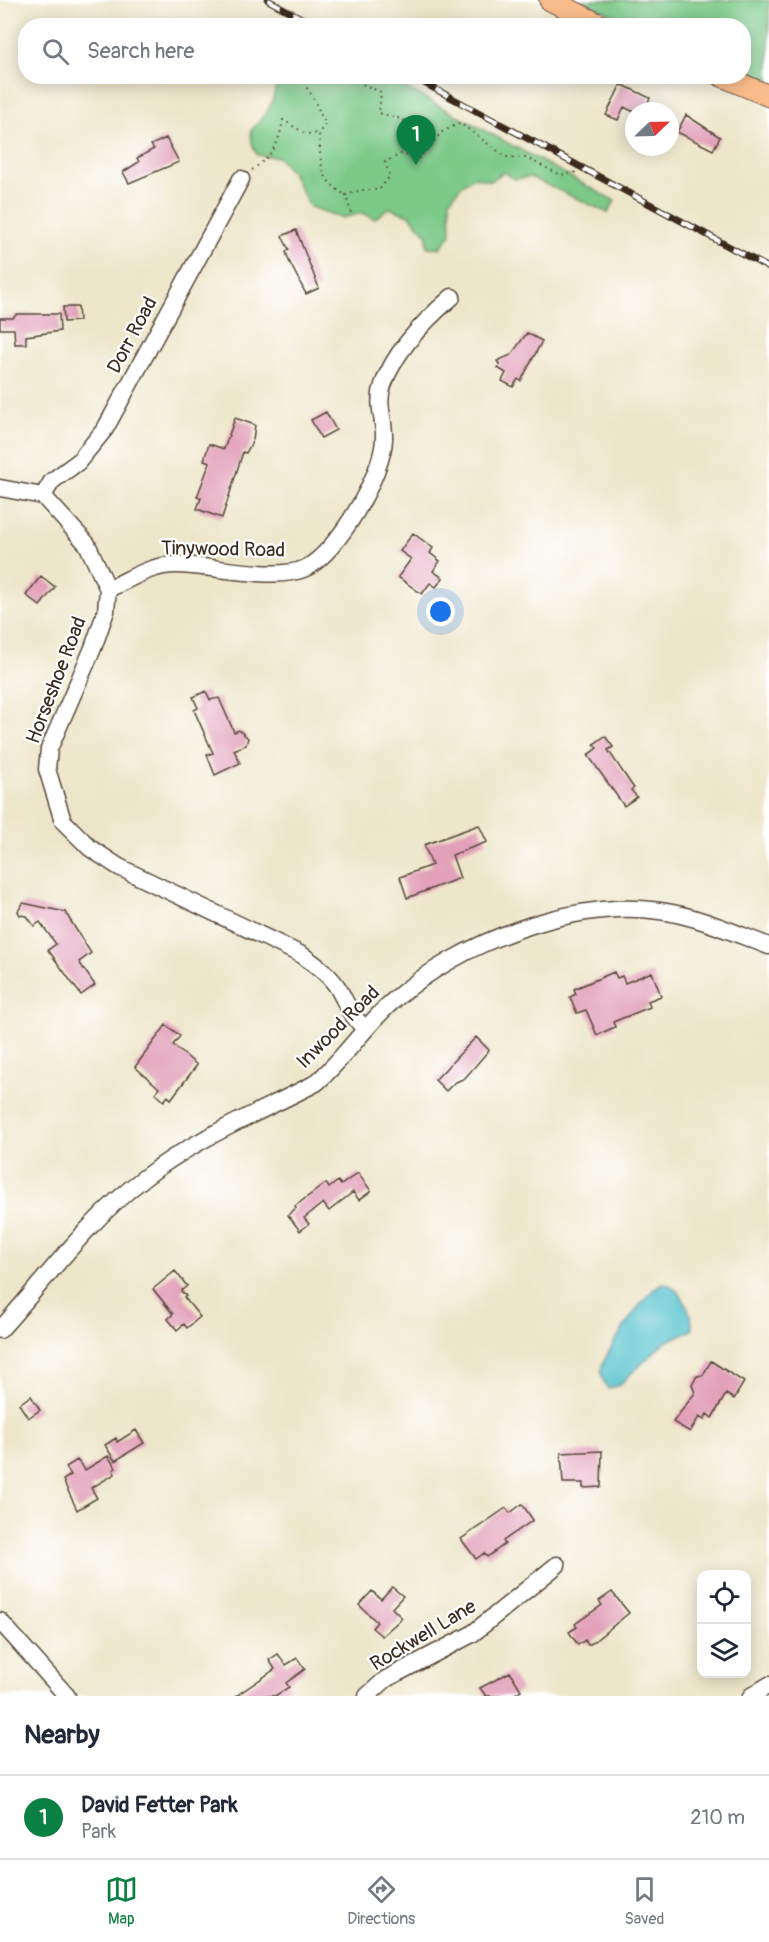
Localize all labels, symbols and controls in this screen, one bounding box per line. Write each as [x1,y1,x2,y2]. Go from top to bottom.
search box [18,18,751,84]
icon: search [39,35,72,68]
text: Search here [87,37,194,65]
north arrow [625,102,679,156]
pin: 1 [396,116,436,165]
street label: Dorr Road [101,292,163,378]
street label: Tinywood Road [161,535,285,563]
your location [426,597,455,626]
street label: Horseshoe Road [20,613,92,747]
street label: Inwood Road [291,980,385,1074]
map controls [697,1570,751,1678]
button: locate [697,1570,751,1624]
street label: Rockwell Lane [365,1594,481,1676]
button: layers [697,1624,751,1678]
text: Nearby [24,1719,100,1751]
text: David Fetter Park [81,1791,238,1819]
text: 1 [40,1805,47,1830]
text: 210 m [690,1805,745,1830]
text: Park [81,1819,116,1844]
tab: Map [105,1873,138,1929]
tab: Directions [347,1873,415,1929]
tab: Saved [625,1873,664,1929]

